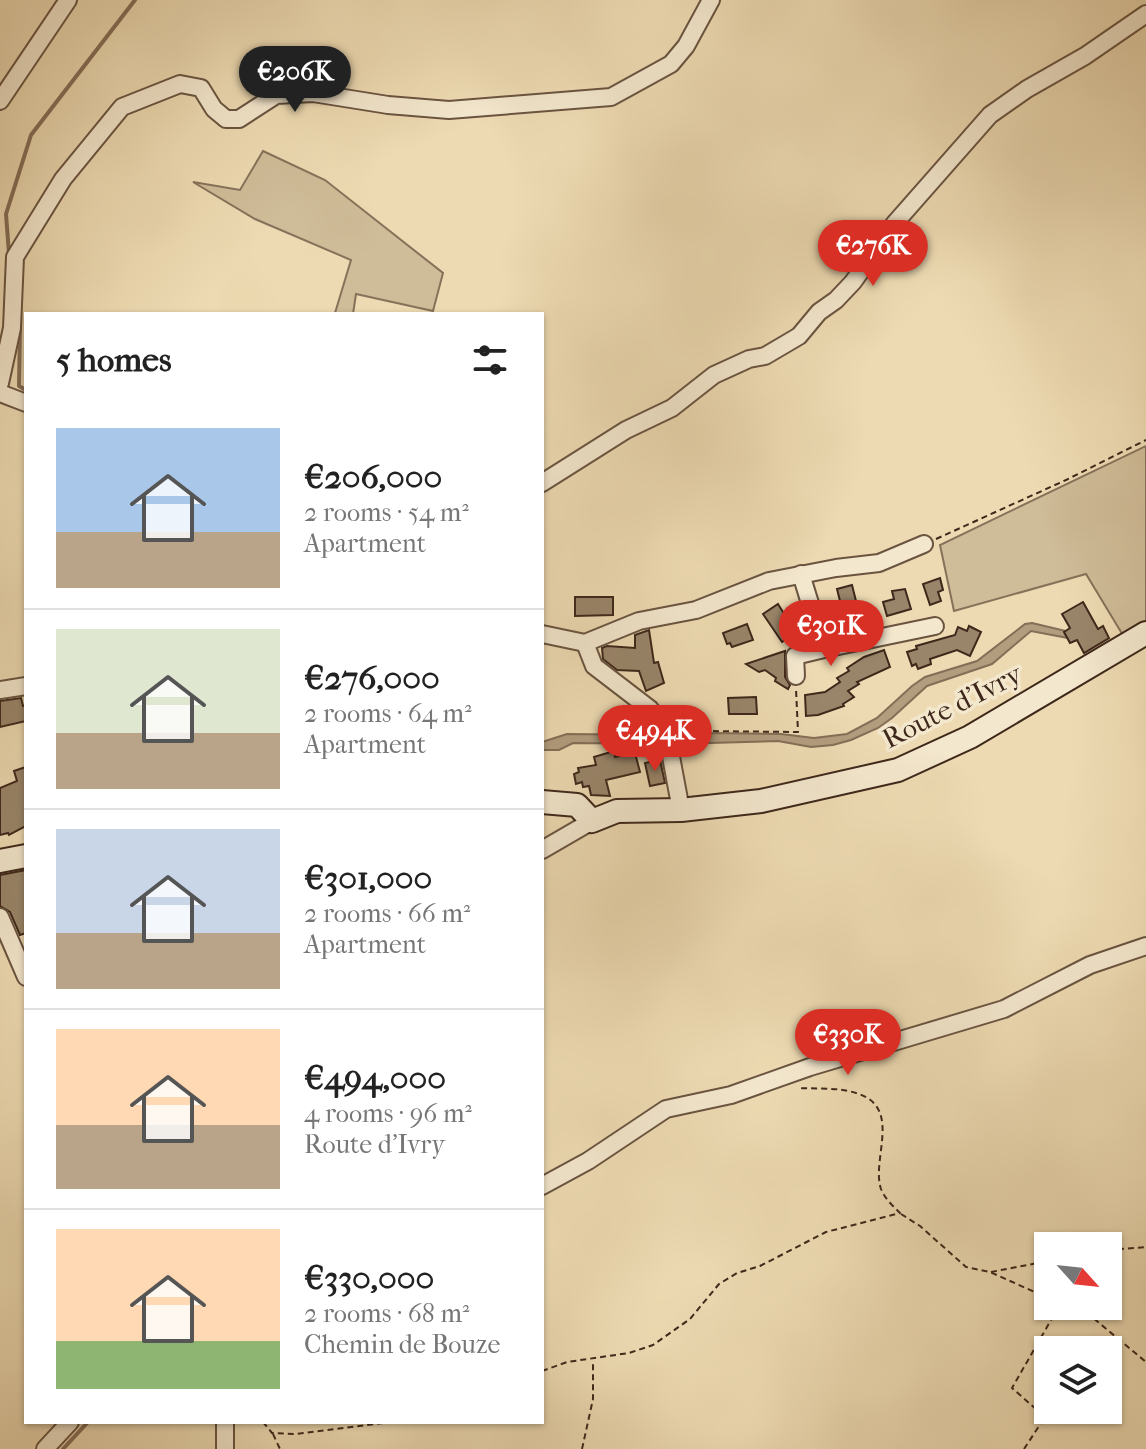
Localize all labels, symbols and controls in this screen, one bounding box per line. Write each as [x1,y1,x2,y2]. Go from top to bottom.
pin: €206K [239,46,351,114]
text: €206K [257,56,333,87]
pin: €276K [817,220,929,288]
text: €276K [836,230,910,261]
icon: filters [468,338,512,382]
text: 5 homes [56,340,171,380]
text: €206,000 [304,457,442,497]
icon: home [120,460,216,556]
text: 2 rooms · 54 m² [304,497,469,528]
text: Apartment [304,528,426,559]
pin: €301K [775,600,887,668]
text: €301K [797,610,865,641]
street label: Route d'Ivry [877,656,1028,755]
text: €276,000 [304,658,440,698]
icon: home [120,661,216,757]
text: 2 rooms · 64 m² [304,698,472,729]
pin: €494K [599,705,711,773]
text: €494K [616,715,694,746]
text: Apartment [304,729,426,760]
text: €301,000 [304,858,432,898]
icon: home [120,861,216,957]
text: 2 rooms · 66 m² [304,898,470,929]
text: Apartment [304,929,426,960]
pin: €330K [792,1009,904,1077]
text: €330K [813,1019,883,1050]
text: €494,000 [304,1058,446,1098]
icon: home [120,1061,216,1157]
text: 4 rooms · 96 m² [304,1098,472,1129]
text: Route d'Ivry [304,1129,445,1160]
north arrow [1034,1232,1122,1320]
map controls [1034,1232,1122,1424]
text: €330,000 [304,1258,434,1298]
icon: home [120,1261,216,1357]
text: 2 rooms · 68 m² [304,1298,469,1329]
text: Chemin de Bouze [304,1329,500,1360]
button: layers [1034,1336,1122,1424]

